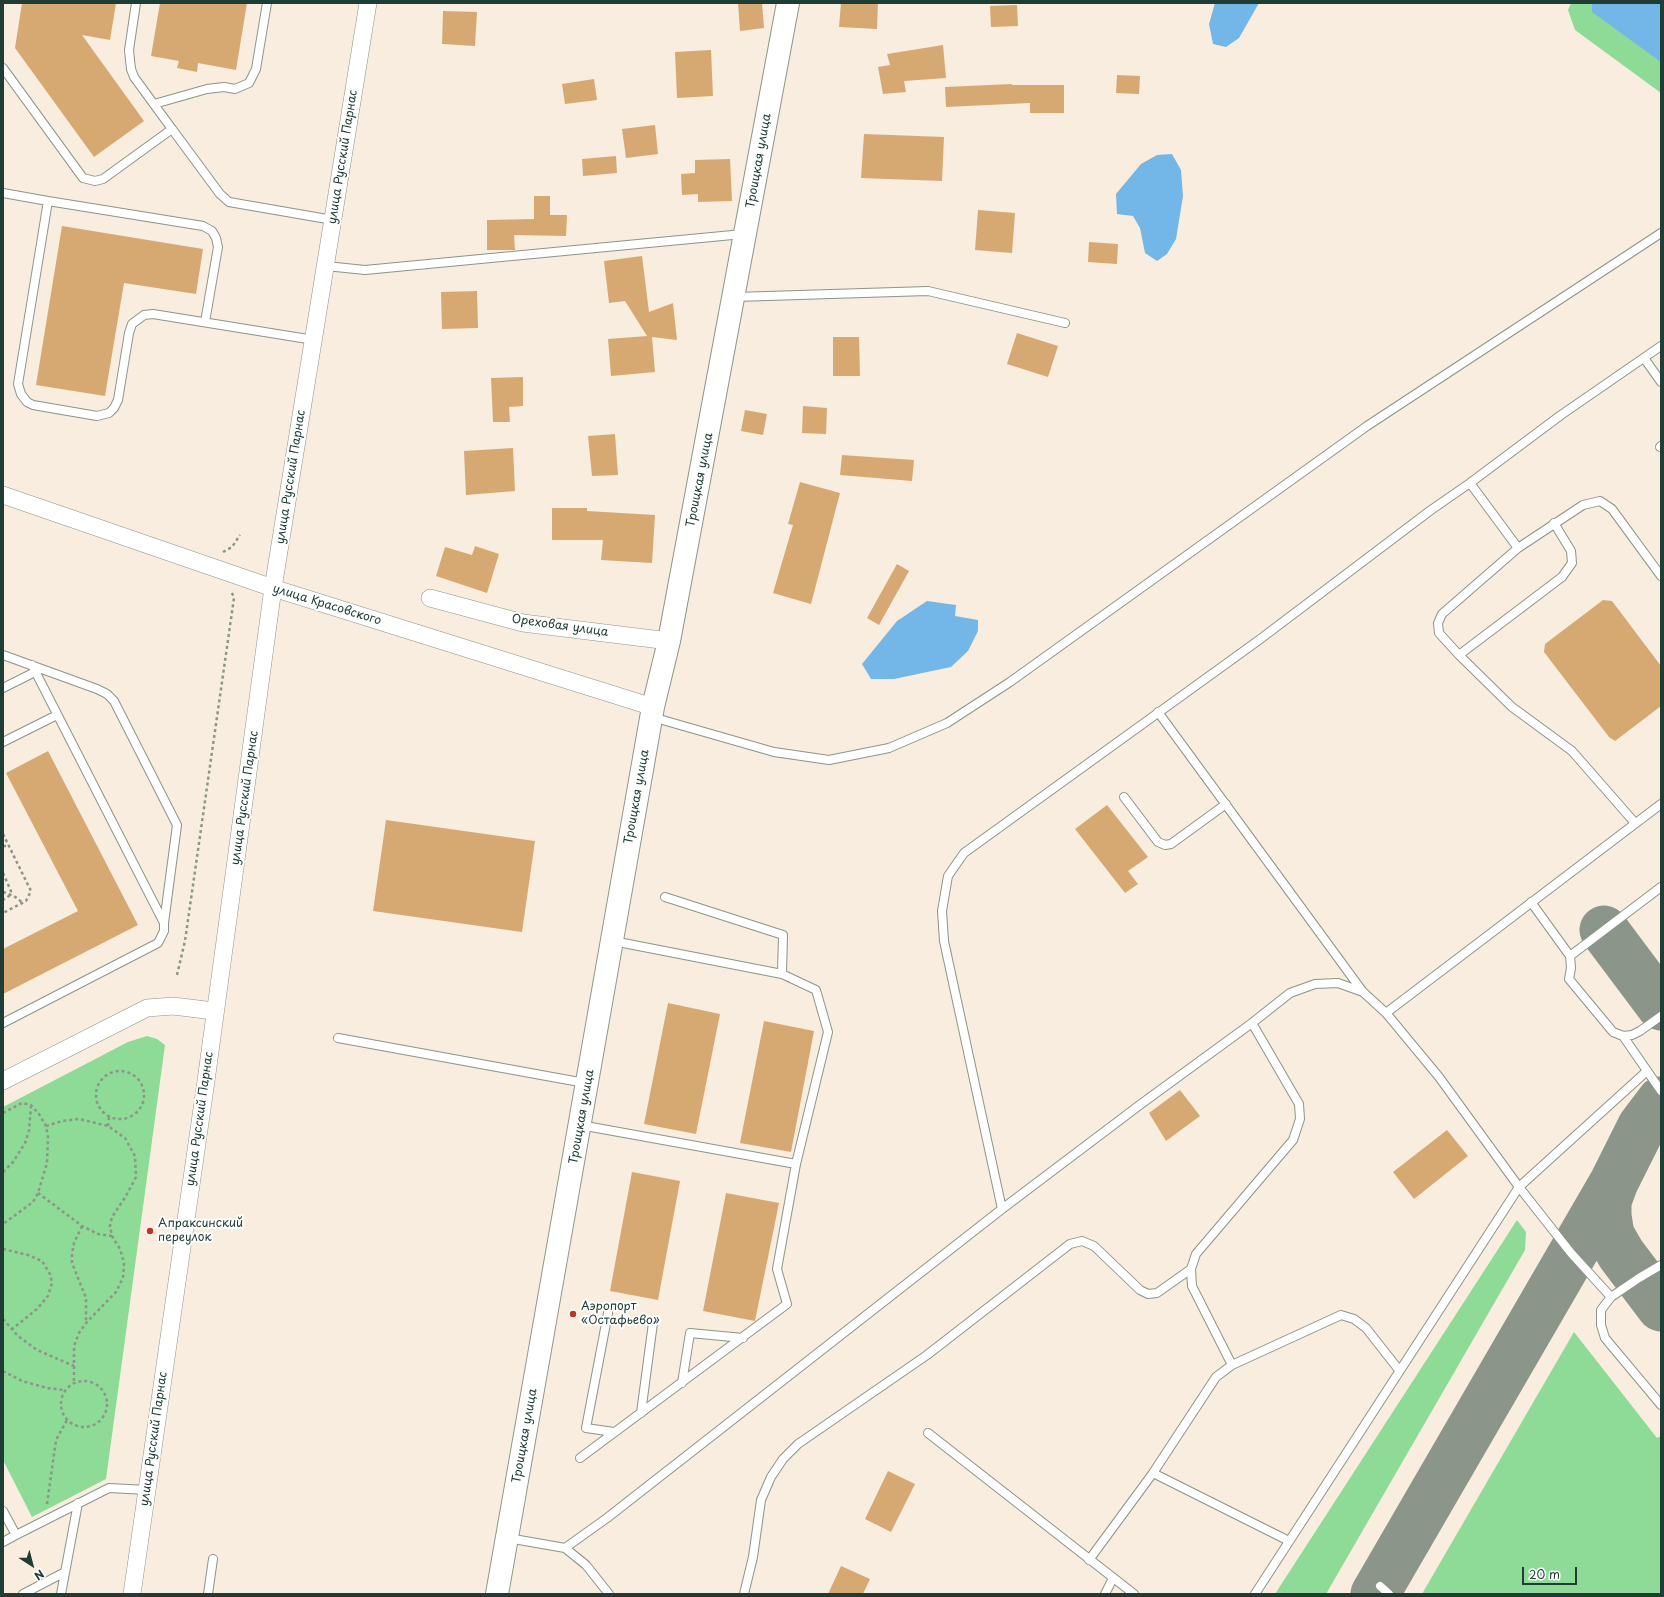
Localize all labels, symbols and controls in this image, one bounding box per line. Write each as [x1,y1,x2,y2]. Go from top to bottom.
street label: улица Русский Парнас [325,89,361,225]
street label: Троицкая улица [744,113,774,209]
street label: улица Русский Парнас [273,409,309,545]
street label: Троицкая улица [684,432,716,528]
street label: улица Красовского [271,582,383,628]
street label: Ореховая улица [511,612,609,640]
street label: улица Русский Парнас [228,730,262,866]
street label: Троицкая улица [622,749,652,845]
street label: улица Русский Парнас [183,1051,217,1187]
street label: Троицкая улица [567,1069,597,1165]
place label: Апраксинский переулок [158,1217,243,1245]
marker: Апраксинский переулок [145,1226,155,1236]
place label: Аэропорт «Остафьево» [581,1300,660,1328]
marker: Аэропорт «Остафьево» [568,1309,578,1319]
street label: улица Русский Парнас [137,1371,171,1507]
street label: Троицкая улица [510,1388,540,1484]
north arrow [12,1545,52,1585]
scale bar [1524,1559,1579,1585]
text: 20 m [1529,1565,1560,1583]
text: N [31,1566,48,1585]

